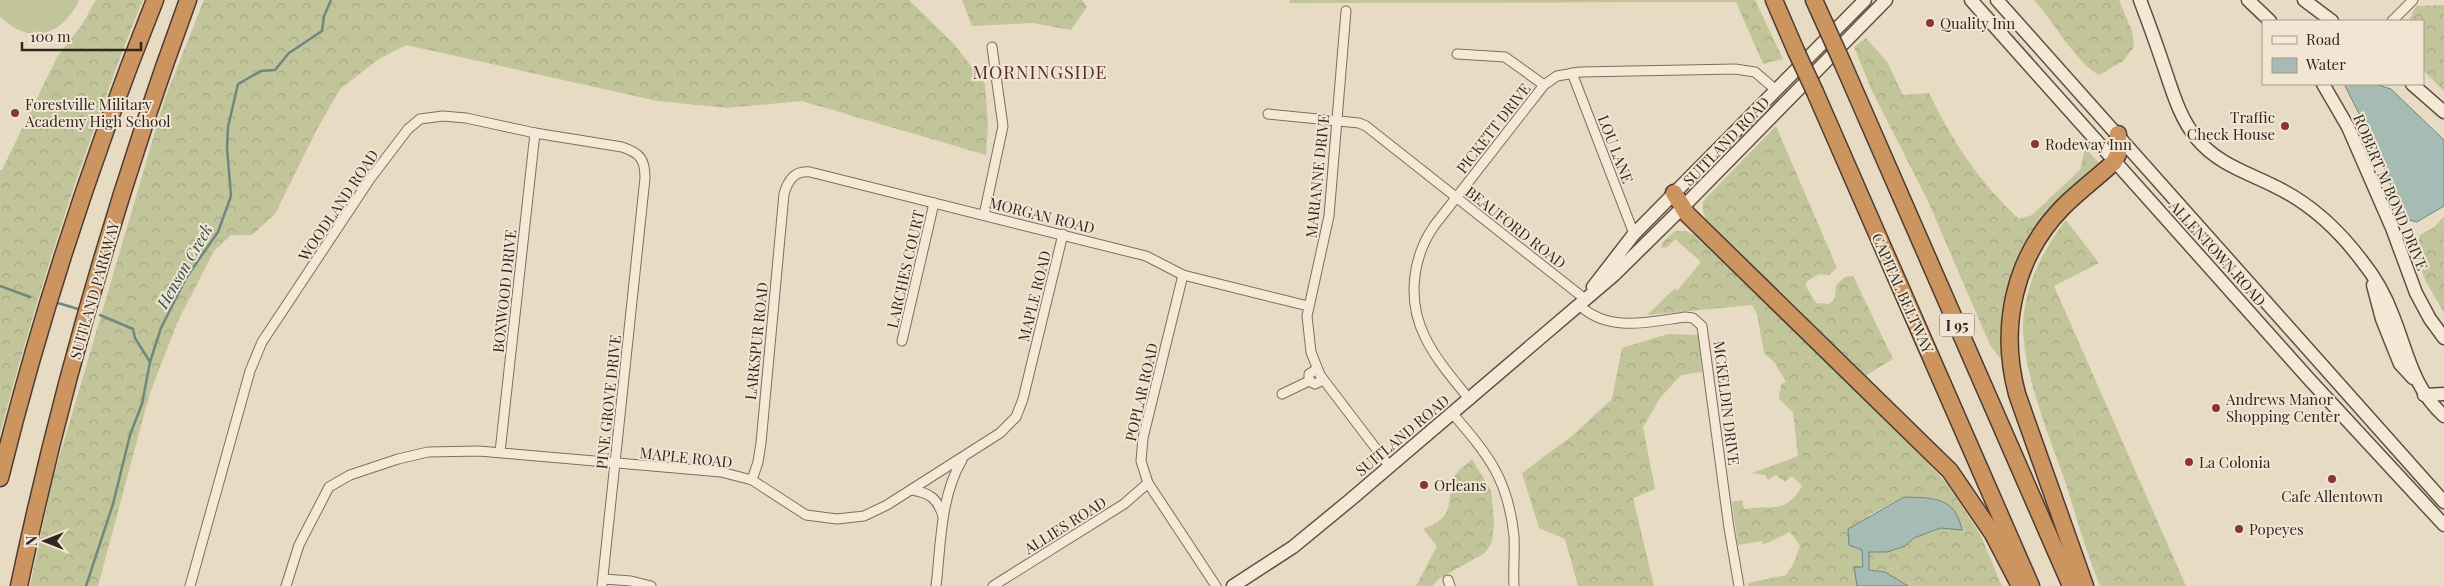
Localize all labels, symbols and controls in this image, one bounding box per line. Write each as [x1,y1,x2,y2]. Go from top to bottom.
place label: Quality Inn [1940,13,2015,33]
marker: Quality Inn [1924,17,1936,29]
scale bar [22,20,141,52]
legend [2262,20,2424,85]
text: 100 m [30,26,71,46]
text: Road [2306,29,2340,49]
text: Water [2305,54,2346,74]
district label: MORNINGSIDE [972,60,1108,84]
street label: PICKETT DRIVE [1452,79,1534,177]
street label: SUITLAND ROAD [1678,92,1774,190]
place label: Forestville Military Academy High School [24,94,171,131]
marker: Forestville Military Academy High School [9,107,21,119]
place label: Traffic Check House [2187,107,2275,144]
street label: ROBERT M BOND DRIVE [2349,111,2433,273]
street label: LOU LANE [1594,112,1638,186]
street label: MARIANNE DRIVE [1301,113,1333,239]
marker: Traffic Check House [2279,120,2291,132]
place label: Rodeway Inn [2045,134,2132,154]
marker: Rodeway Inn [2029,138,2041,150]
street label: WOODLAND ROAD [293,145,383,265]
street label: BEAUFORD ROAD [1462,181,1570,273]
street label: MORGAN ROAD [987,192,1097,238]
street label: ALLENTOWN ROAD [2165,195,2271,310]
street label: LARCHES COURT [882,208,928,330]
street label: SUITLAND PARKWAY [65,218,123,361]
water label: Henson Creek [151,220,217,313]
street label: BOXWOOD DRIVE [488,228,520,354]
street label: CAPITAL BELTWAY [1868,230,1939,356]
street label: MAPLE ROAD [1013,248,1055,344]
street label: LARKSPUR ROAD [740,281,772,401]
road number: I 95 [1940,314,1974,336]
street label: PINE GROVE DRIVE [591,334,625,470]
street label: MCKELDIN DRIVE [1709,340,1745,466]
street label: POPLAR ROAD [1120,341,1162,443]
place label: Andrews Manor Shopping Center [2225,389,2340,426]
street label: SUITLAND ROAD [1351,390,1453,480]
marker: Andrews Manor Shopping Center [2210,402,2222,414]
street label: MAPLE ROAD [639,442,734,472]
place label: La Colonia [2199,452,2271,472]
marker: La Colonia [2183,456,2195,468]
marker: Cafe Allentown [2326,473,2338,485]
place label: Orleans [1434,475,1486,495]
marker: Orleans [1418,479,1430,491]
place label: Cafe Allentown [2281,486,2383,506]
street label: ALLIES ROAD [1019,492,1110,559]
north arrow [20,516,70,566]
place label: Popeyes [2249,519,2304,539]
marker: Popeyes [2233,523,2245,535]
text: N [22,536,41,546]

